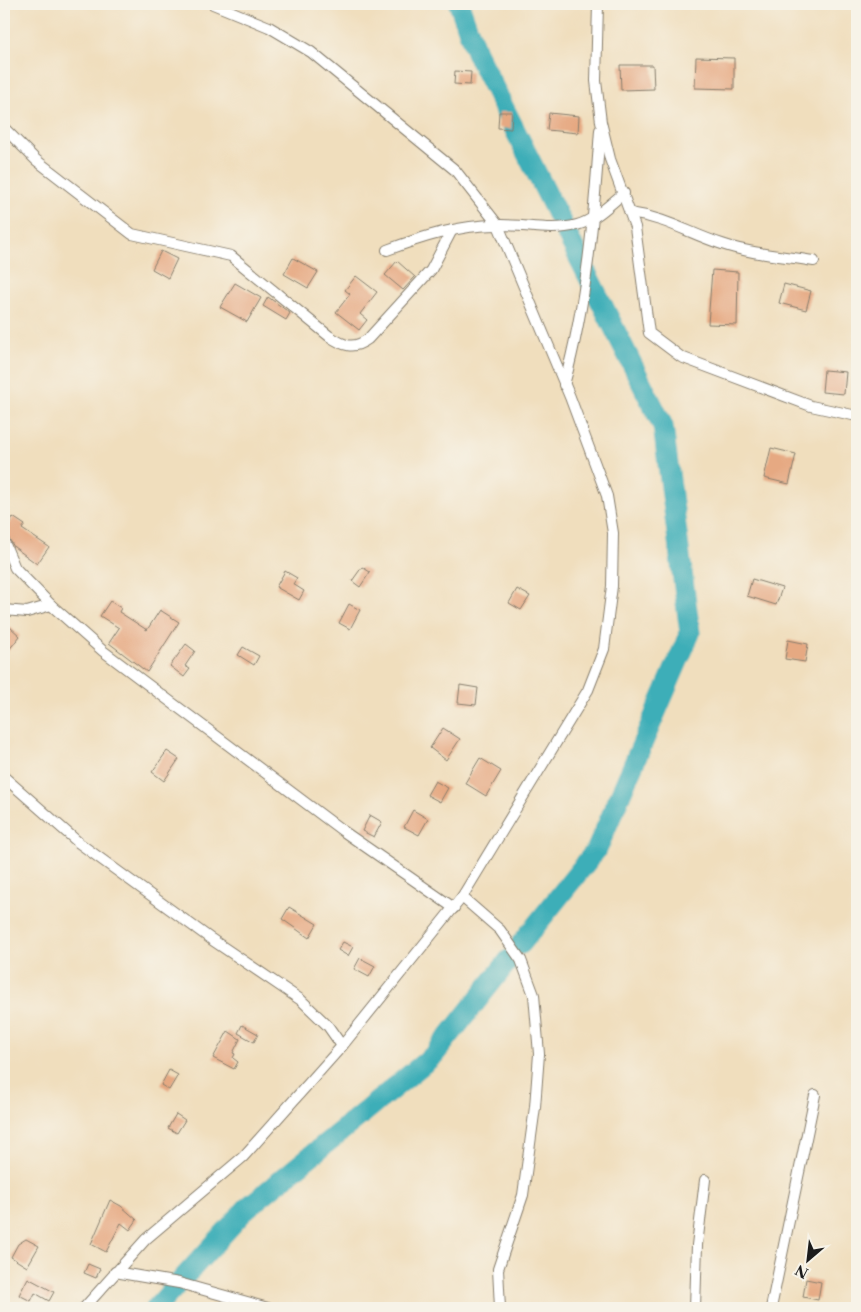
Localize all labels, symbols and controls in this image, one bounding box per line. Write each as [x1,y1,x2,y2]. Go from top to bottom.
north arrow [784,1234,834,1284]
text: N [792,1261,811,1282]

